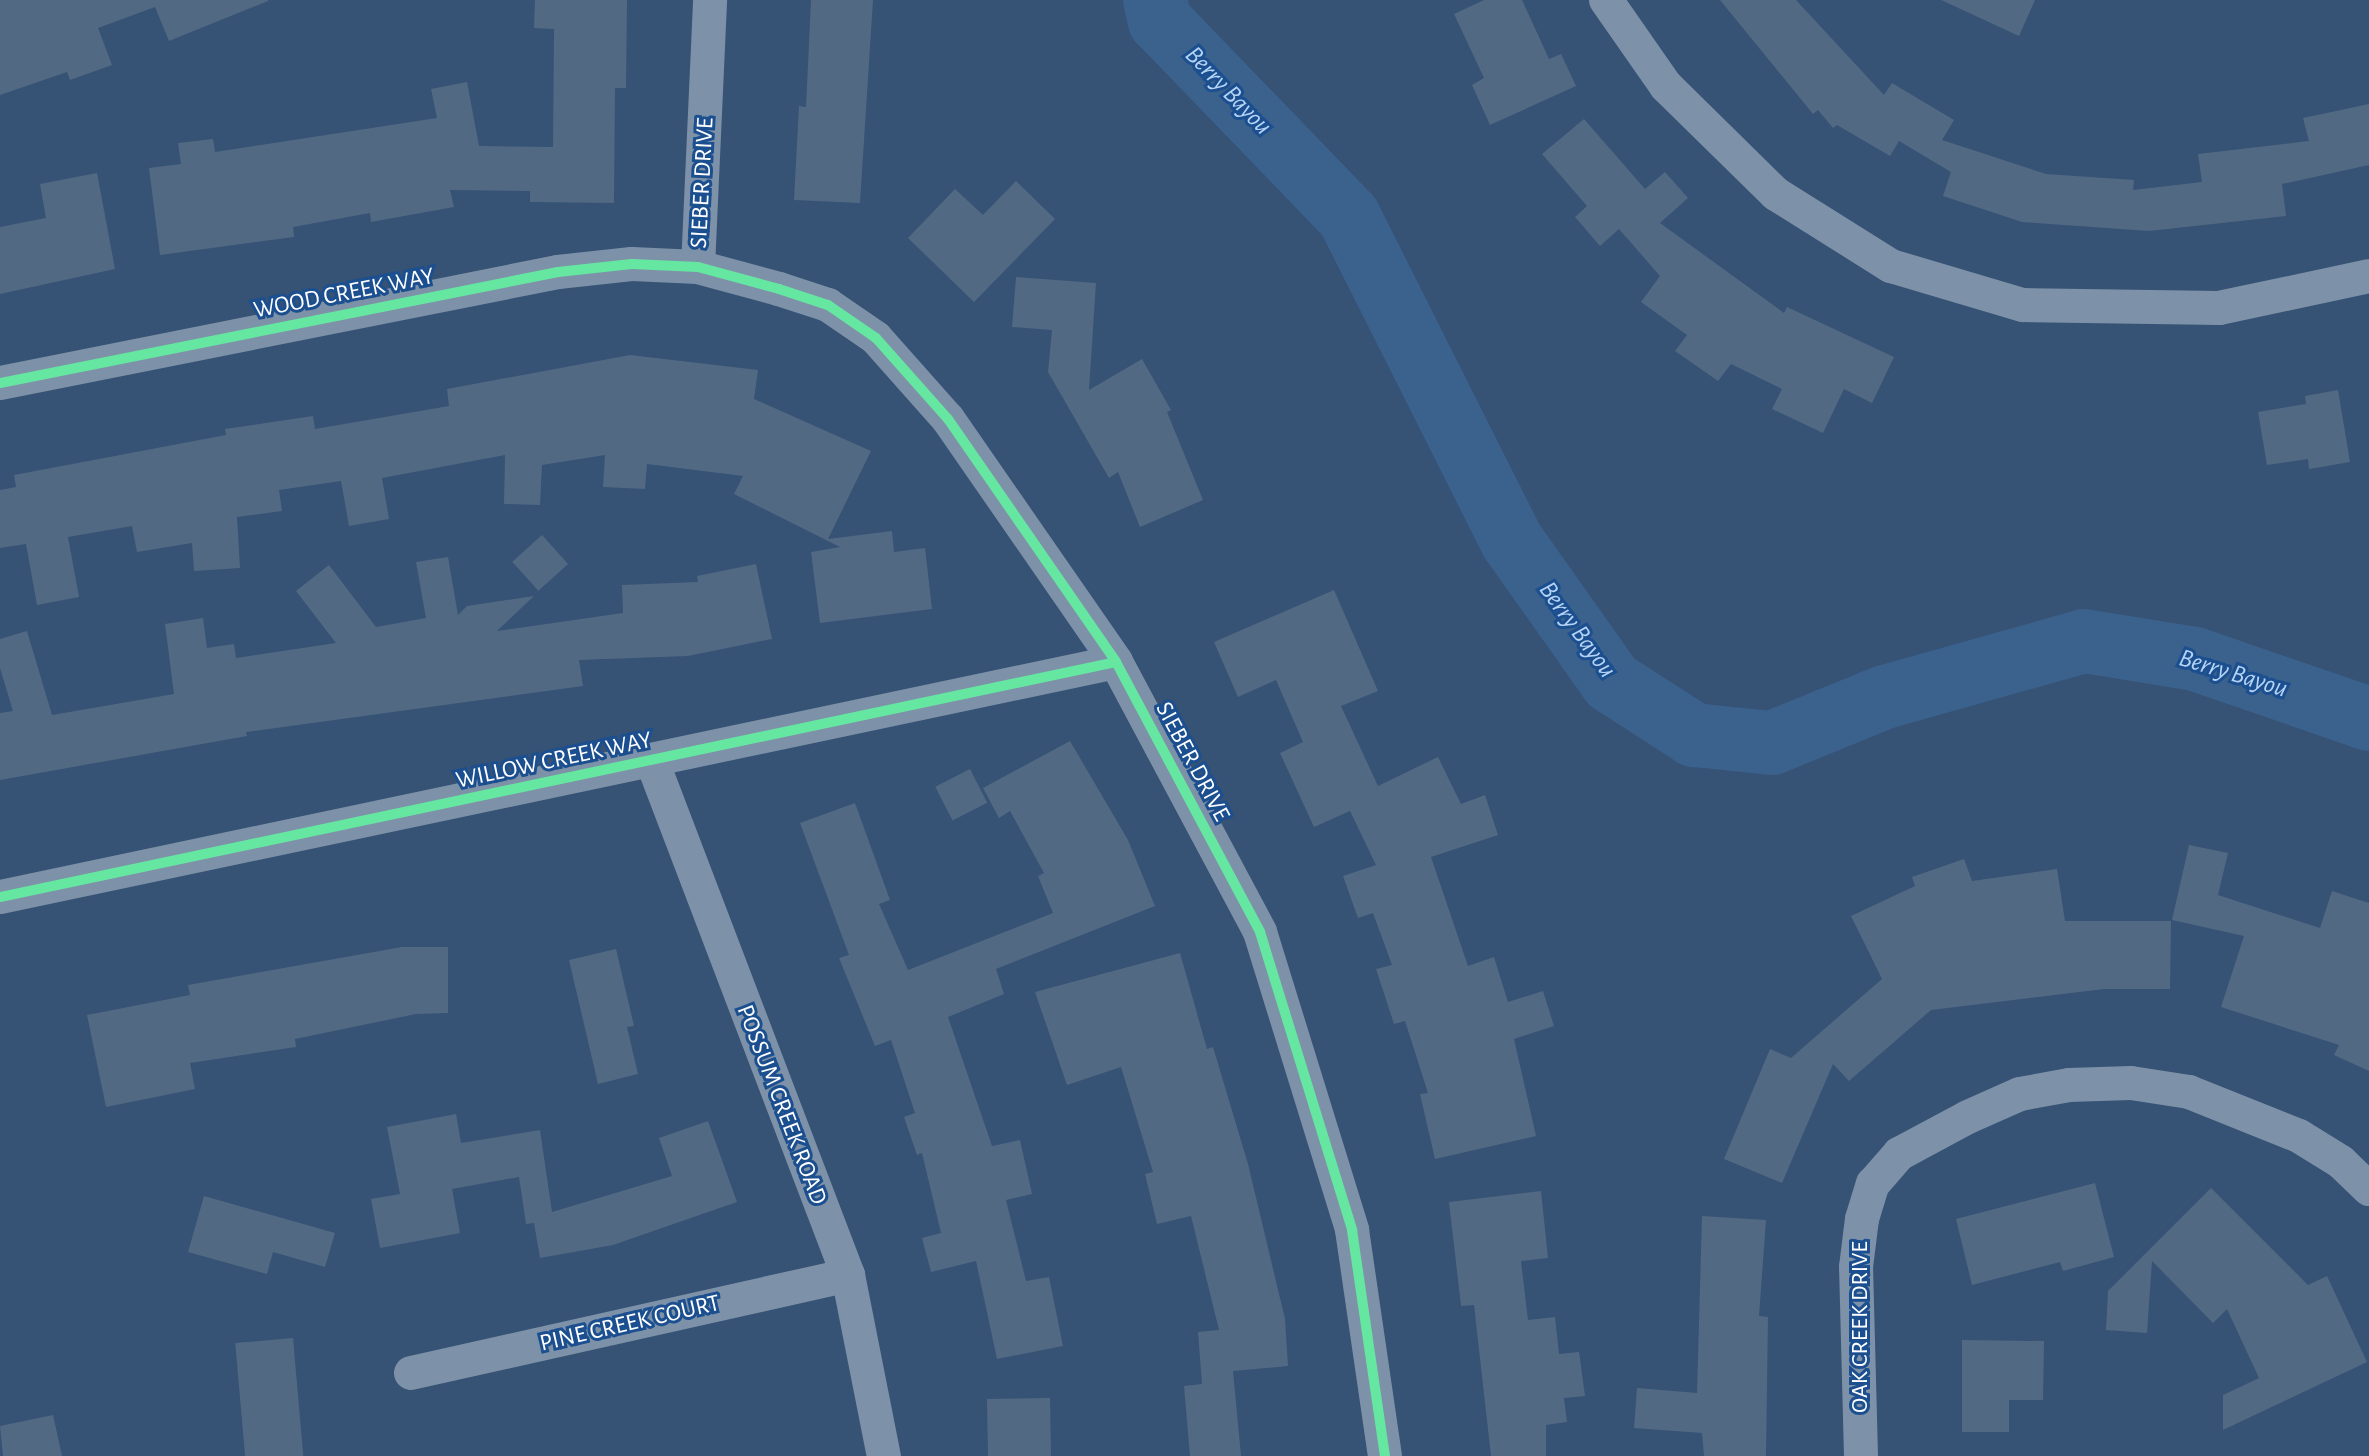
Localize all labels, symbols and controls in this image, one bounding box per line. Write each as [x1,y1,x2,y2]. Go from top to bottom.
water label: Berry Bayou [1178,40,1278,142]
street label: SIEBER DRIVE [685,117,721,249]
street label: WOOD CREEK WAY [251,262,437,326]
water label: Berry Bayou [1531,576,1623,684]
water label: Berry Bayou [2175,643,2291,705]
street label: SIEBER DRIVE [1149,697,1235,827]
street label: WILLOW CREEK WAY [453,726,655,796]
street label: POSSUM CREEK ROAD [730,1001,832,1209]
street label: OAK CREEK DRIVE [1847,1241,1875,1413]
street label: PINE CREEK COURT [537,1289,723,1359]

